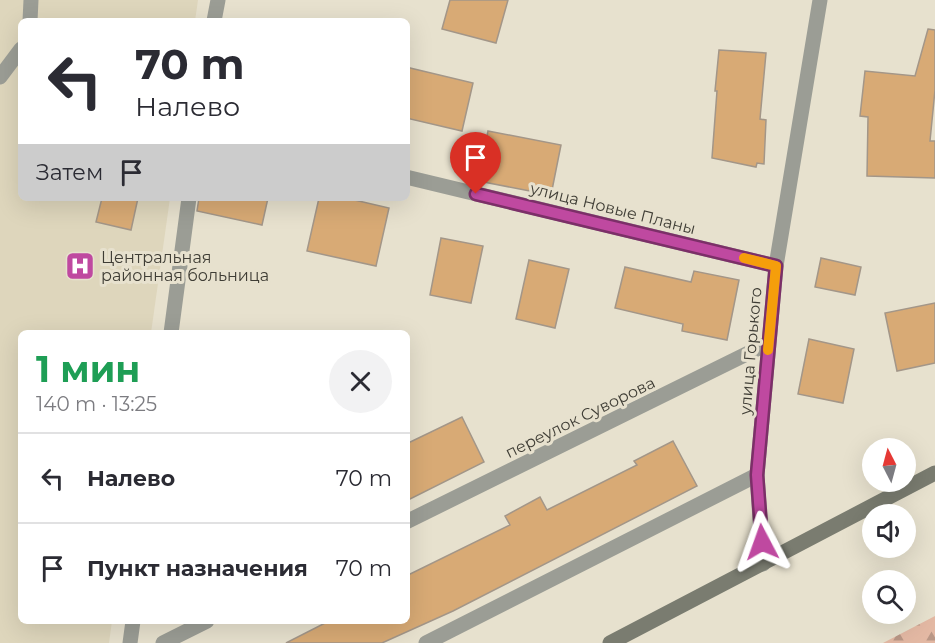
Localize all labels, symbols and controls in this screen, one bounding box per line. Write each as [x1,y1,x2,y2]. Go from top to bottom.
text: 70 m [135,38,245,90]
icon: left [36,42,114,120]
text: Налево [135,90,240,123]
pin [450,132,501,194]
icon: arrive [459,141,492,174]
icon: arrive [115,156,148,189]
text: Затем [36,159,103,186]
street label: улица Новые Планы [527,178,698,238]
place label: Центральная районная больница [101,248,269,285]
hospital icon: Центральная районная больница [64,250,96,282]
street label: улица Горького [735,286,766,417]
text: 1 мин [36,347,140,391]
button: close [329,350,392,413]
street label: переулок Суворова [502,373,658,462]
text: 140 m · 13:25 [36,392,157,416]
north arrow [862,438,916,492]
map controls [862,438,916,624]
icon: left [36,462,69,495]
text: Налево [87,465,175,492]
text: 70 m [336,465,392,492]
button: sound [862,504,916,558]
position arrow [730,510,794,574]
icon: arrive [36,552,69,585]
text: Пункт назначения [87,555,308,582]
text: 70 m [336,555,392,582]
button: search [862,570,916,624]

